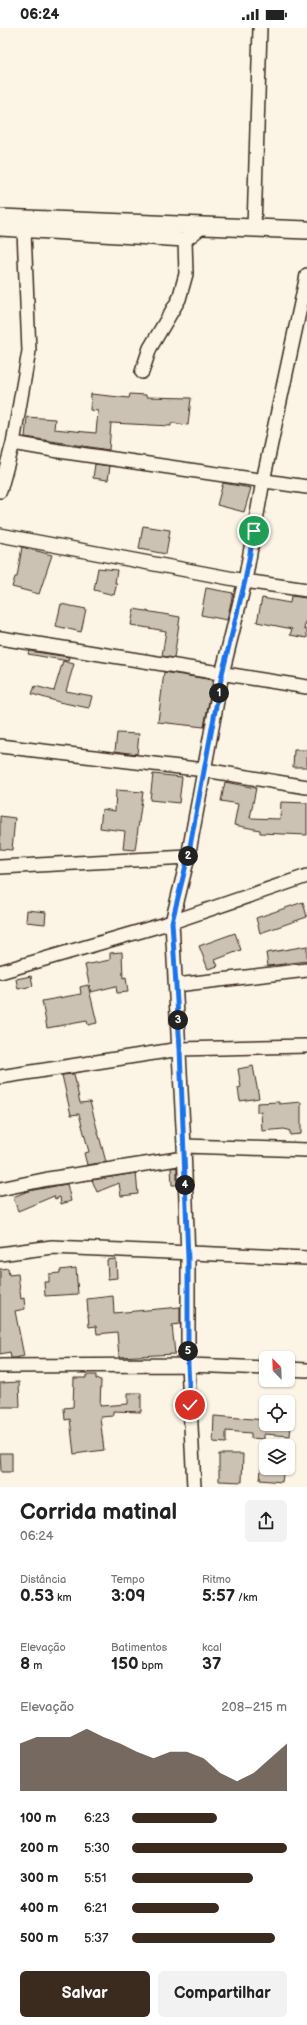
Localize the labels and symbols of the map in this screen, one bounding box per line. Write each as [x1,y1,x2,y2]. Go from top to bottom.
pin [237,514,271,548]
pin: 1 [209,683,229,703]
pin: 2 [178,846,198,866]
pin: 3 [168,1010,188,1030]
pin: 4 [175,1175,195,1195]
pin: 5 [178,1341,198,1361]
north arrow [259,1351,295,1387]
pin [173,1388,207,1422]

